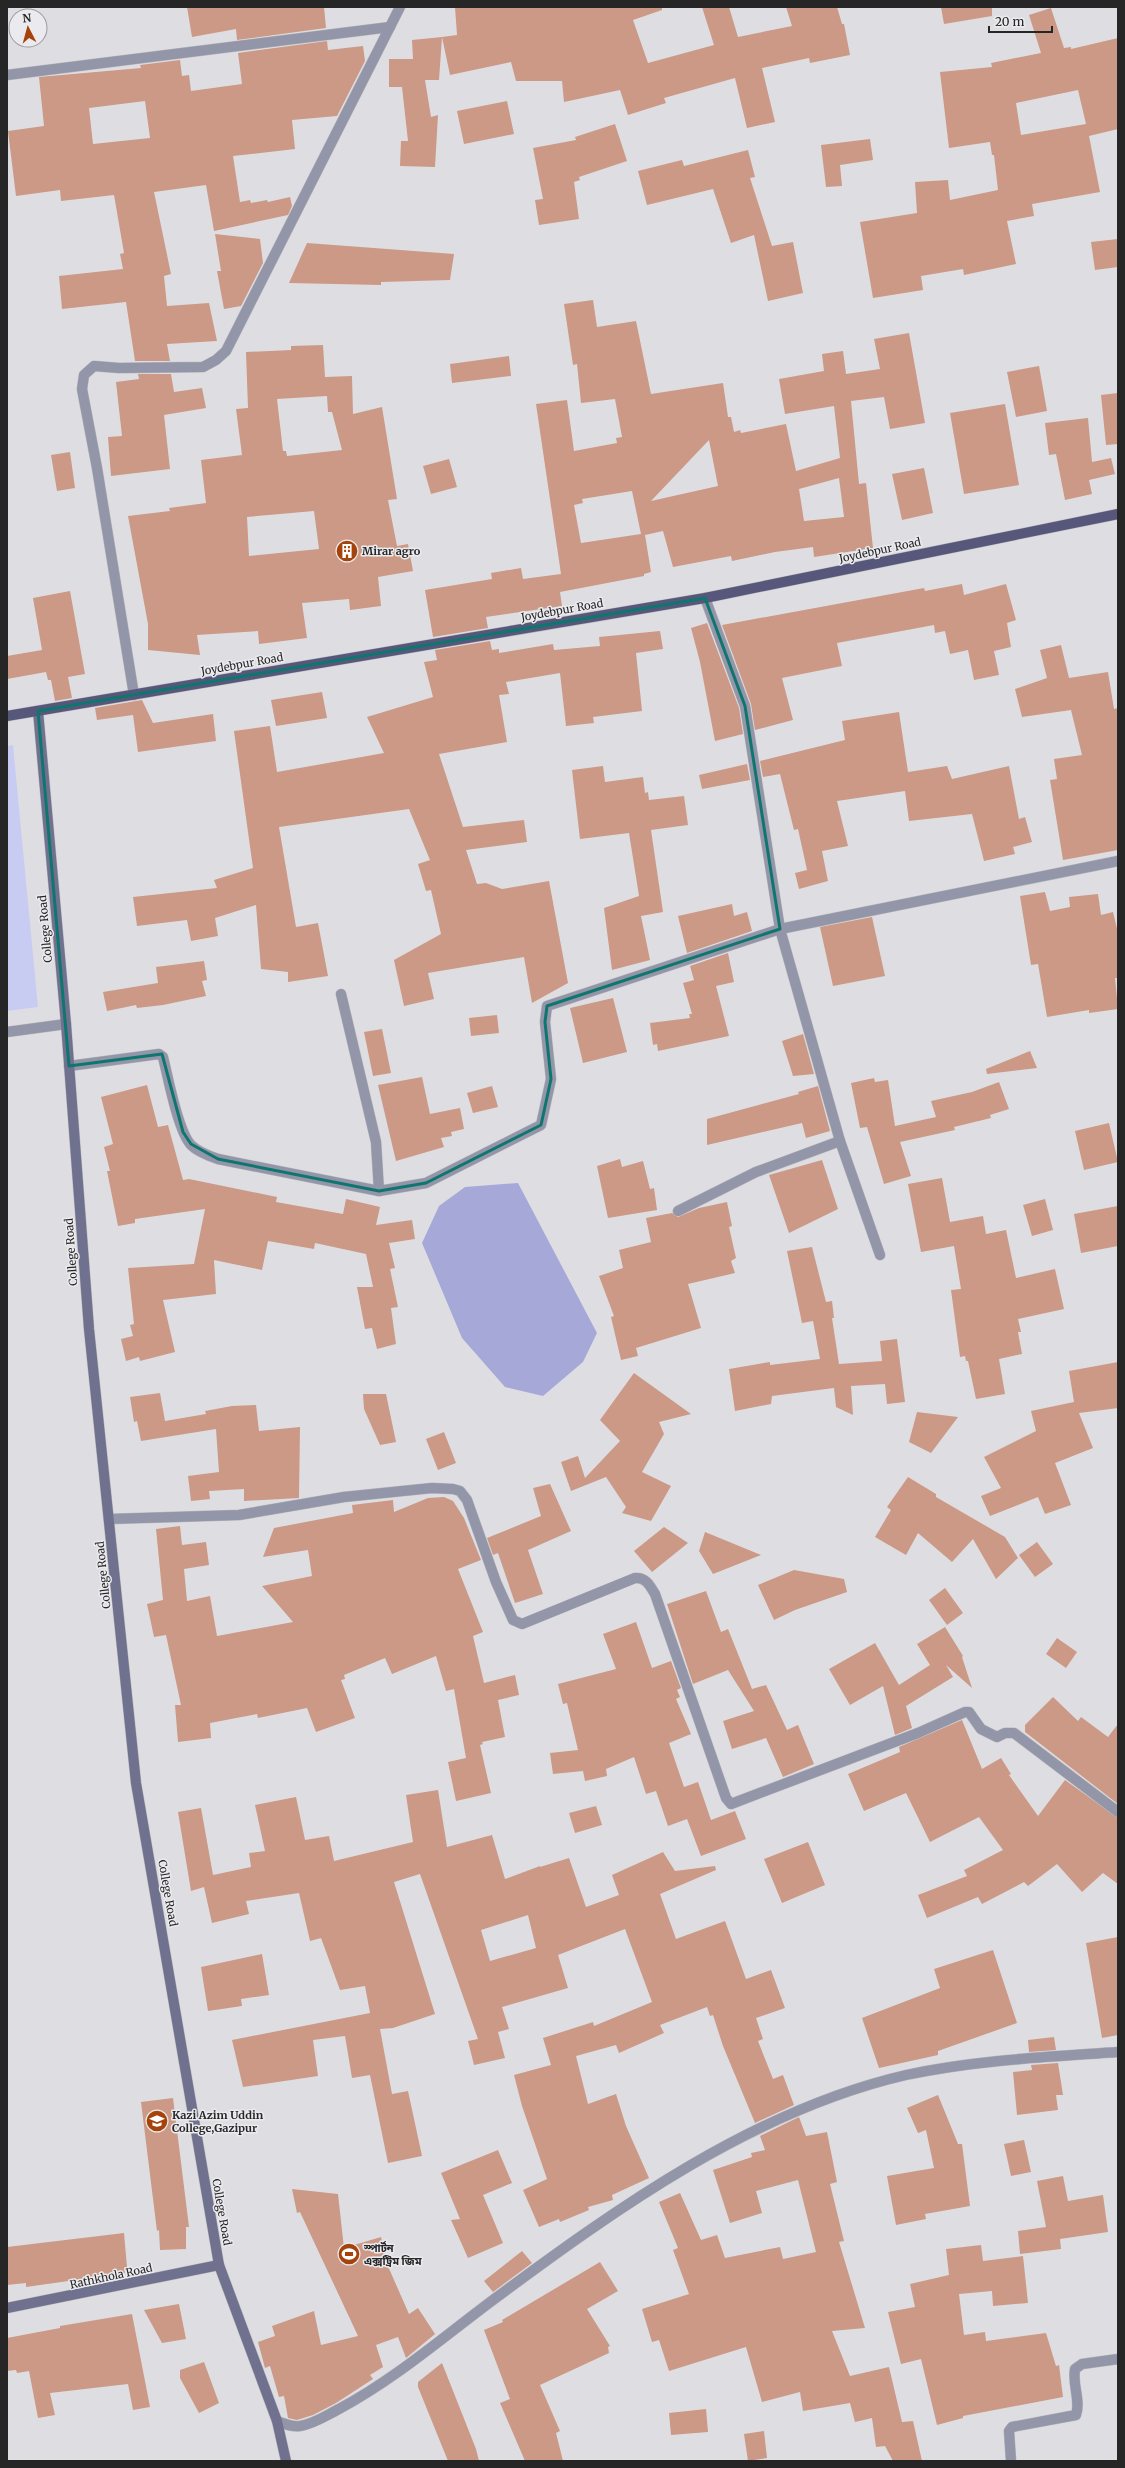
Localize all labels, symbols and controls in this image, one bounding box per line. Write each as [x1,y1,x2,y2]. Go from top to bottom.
north arrow [8,8,48,48]
scale bar [989,8,1052,34]
text: N [22,11,32,25]
text: 20 m [995,14,1024,29]
street label: Joydebpur Road [837,534,923,566]
building icon: Mirar agro [334,538,360,564]
place label: Mirar agro [362,544,421,558]
street label: Joydebpur Road [519,596,605,624]
street label: Joydebpur Road [199,650,285,678]
street label: College Road [35,894,55,963]
street label: College Road [62,1217,80,1286]
street label: College Road [92,1540,113,1609]
street label: College Road [155,1859,181,1928]
school or university icon: Kazi Azim Uddin College,Gazipur [144,2108,170,2134]
place label: Kazi Azim Uddin College,Gazipur [172,2108,264,2135]
street label: College Road [209,2178,235,2247]
place label: স্পার্টন এক্সট্রিম জিম [363,2240,422,2268]
sports icon: স্পার্টন এক্সট্রিম জিম [336,2241,362,2267]
street label: Rathkhola Road [68,2260,154,2292]

